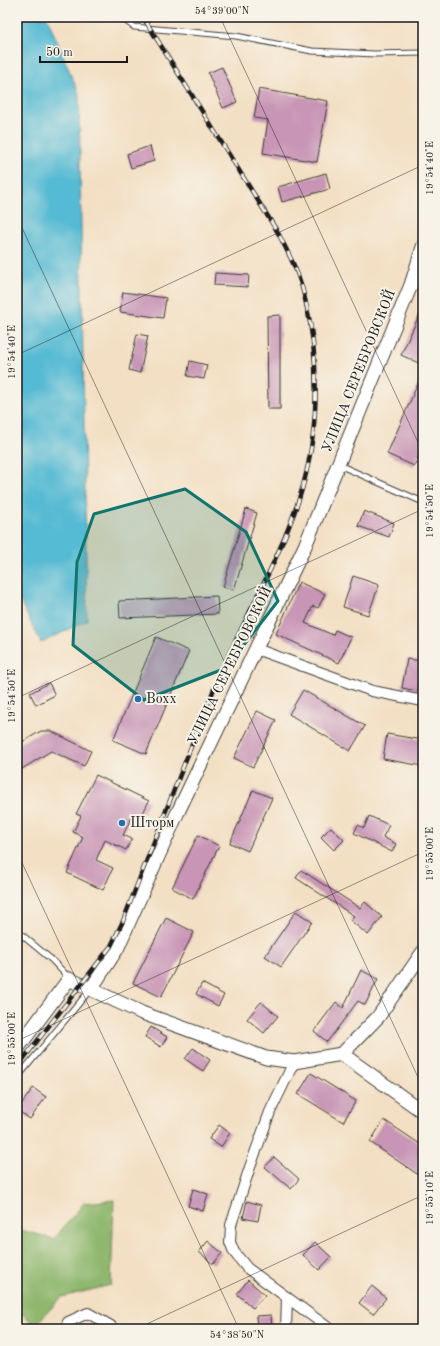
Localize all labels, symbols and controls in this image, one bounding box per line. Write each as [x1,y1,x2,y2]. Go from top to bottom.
text: 54°39'00"N [195,6,250,16]
scale bar [40,38,127,64]
text: 50 m [46,46,73,59]
text: 19°54'40"E [425,141,435,195]
street label: УЛИЦА СЕРЕБРОВСКОЙ [316,286,398,454]
text: 19°54'40"E [7,325,17,379]
text: 19°54'50"E [425,484,435,538]
street label: УЛИЦА СЕРЕБРОВСКОЙ [182,583,275,747]
text: 19°54'50"E [7,669,17,723]
place label: Boxx [146,692,177,706]
marker: Boxx [133,694,143,704]
place label: Шторм [130,816,174,830]
marker: Шторм [117,818,127,828]
text: 19°55'00"E [425,827,435,881]
text: 19°55'00"E [7,1012,17,1066]
text: 19°55'10"E [425,1171,435,1225]
text: 54°38'50"N [210,1330,265,1340]

